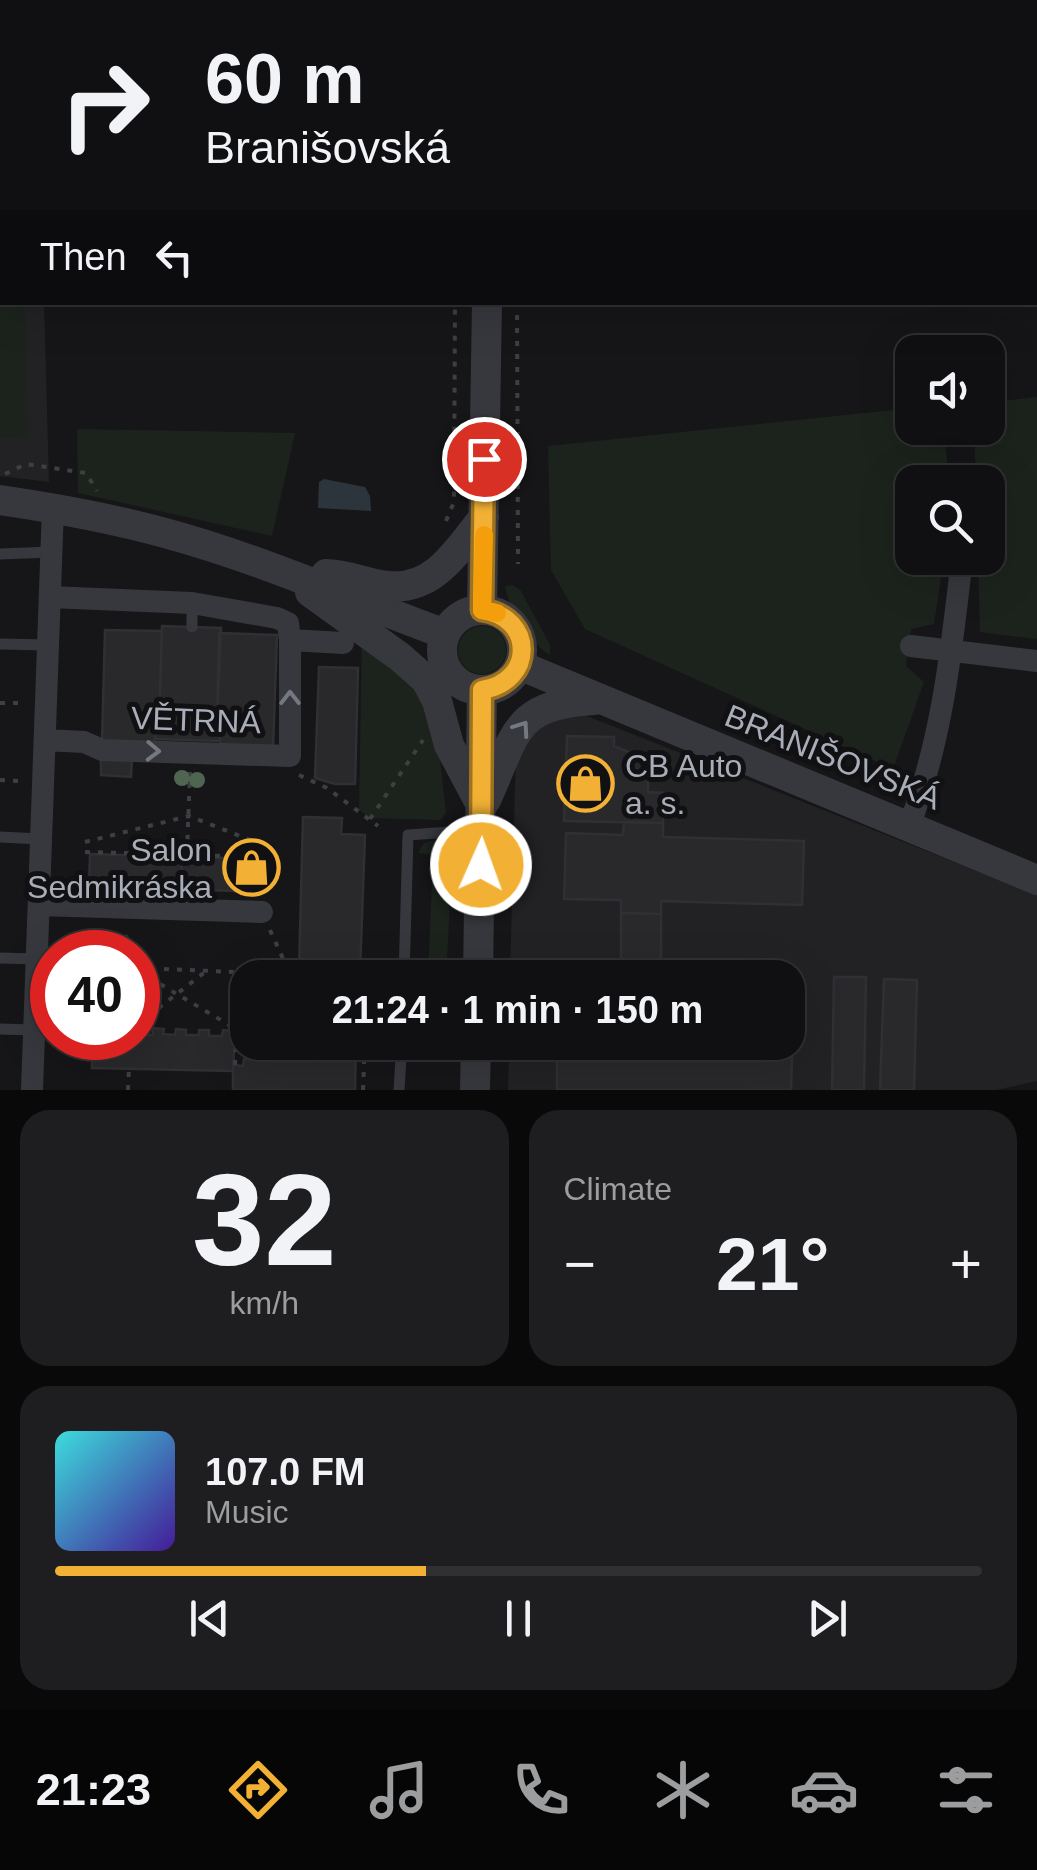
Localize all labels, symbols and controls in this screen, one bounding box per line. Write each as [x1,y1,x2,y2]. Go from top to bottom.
icon: right [40,40,170,170]
text: 60 m [205,40,365,118]
text: Branišovská [205,122,450,173]
icon: left [147,230,202,285]
text: Then [40,236,127,278]
map controls [895,335,1005,575]
button: sound [895,335,1005,445]
pin [442,417,527,502]
icon: arrive [457,432,512,487]
button: search [895,465,1005,575]
one-way arrow [279,690,301,706]
street label: BRANIŠOVSKÁ [720,697,947,817]
street label: VĚTRNÁ [131,700,262,740]
one-way arrow [510,721,529,739]
one-way arrow [146,741,162,762]
place label: CB Auto a. s. [625,748,742,821]
shop icon: CB Auto a. s. [556,754,616,814]
position arrow [429,813,533,917]
place label: Salon Sedmikráska [27,832,212,905]
shop icon: Salon Sedmikráska [221,838,281,898]
speed limit sign: 40 [30,930,160,1060]
text: 21:24 · 1 min · 150 m [332,989,703,1031]
text: 32 [192,1147,337,1293]
text: Climate [564,1171,672,1207]
text: 21° [716,1222,829,1306]
text: − [564,1233,596,1295]
text: + [950,1233,982,1295]
text: km/h [230,1285,299,1321]
text: 107.0 FM [205,1451,366,1493]
text: Music [205,1494,289,1530]
icon: previous [182,1591,237,1646]
icon: pause [491,1591,546,1646]
icon: next [800,1591,855,1646]
icon: directions [223,1755,293,1825]
icon: music [364,1755,434,1825]
icon: phone [506,1755,576,1825]
icon: climate [648,1755,718,1825]
icon: car [789,1755,859,1825]
icon: filters [931,1755,1001,1825]
text: 21:23 [36,1764,151,1815]

